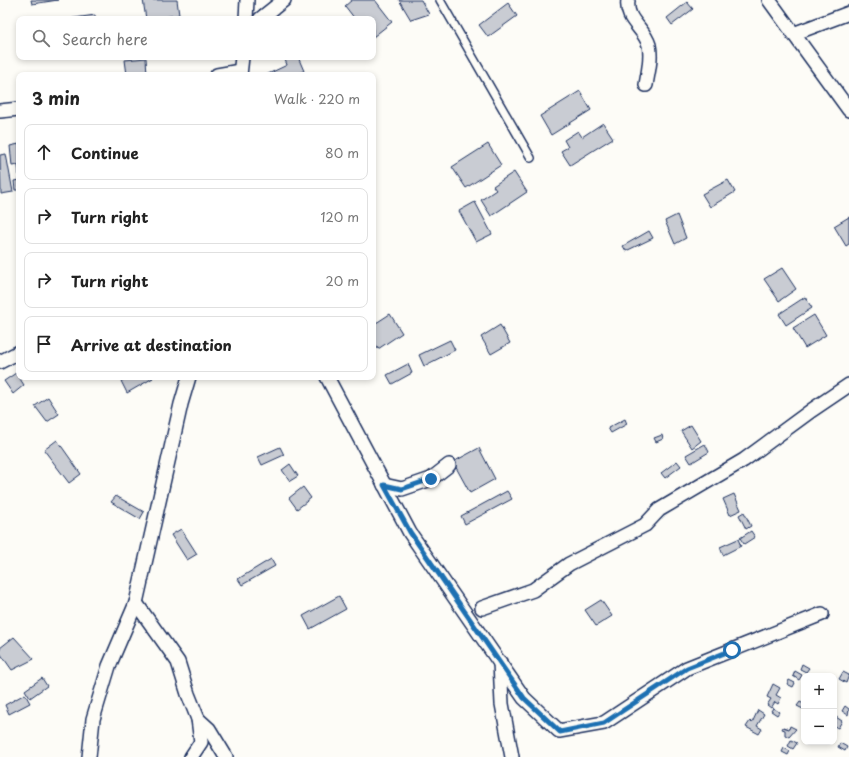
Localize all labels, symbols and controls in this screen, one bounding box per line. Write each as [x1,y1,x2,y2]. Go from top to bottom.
search box [16,16,376,60]
icon: search [30,27,52,49]
text: Search here [62,27,148,50]
text: 3 min [32,85,80,111]
text: Walk · 220 m [274,89,360,108]
icon: ahead [33,141,55,163]
text: Continue [71,141,139,164]
text: 80 m [325,143,359,162]
icon: right [33,205,55,227]
text: Turn right [71,205,148,228]
text: 120 m [320,207,359,226]
icon: right [33,269,55,291]
text: Turn right [71,269,148,292]
text: 20 m [325,271,359,290]
icon: arrive [33,333,55,355]
text: Arrive at destination [71,333,232,356]
route end [422,470,440,488]
route start [723,641,741,659]
map controls [801,673,837,745]
button: + [801,673,837,709]
button: − [801,709,837,745]

